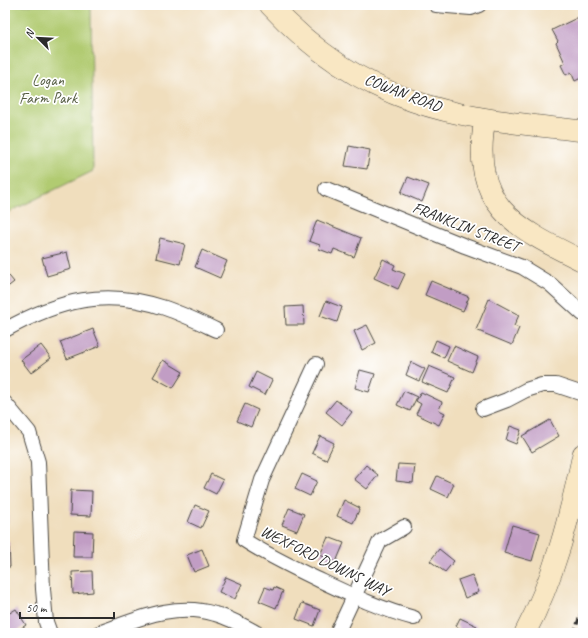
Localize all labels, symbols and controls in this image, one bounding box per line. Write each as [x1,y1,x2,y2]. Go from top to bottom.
north arrow [18,18,58,58]
text: N [21,26,38,40]
street label: COWAN ROAD [362,69,446,117]
park label: Logan Farm Park [19,70,78,108]
street label: FRANKLIN STREET [410,197,526,258]
street label: WEXFORD DOWNS WAY [257,521,395,602]
scale bar [20,594,114,620]
text: 50 m [26,600,48,616]

